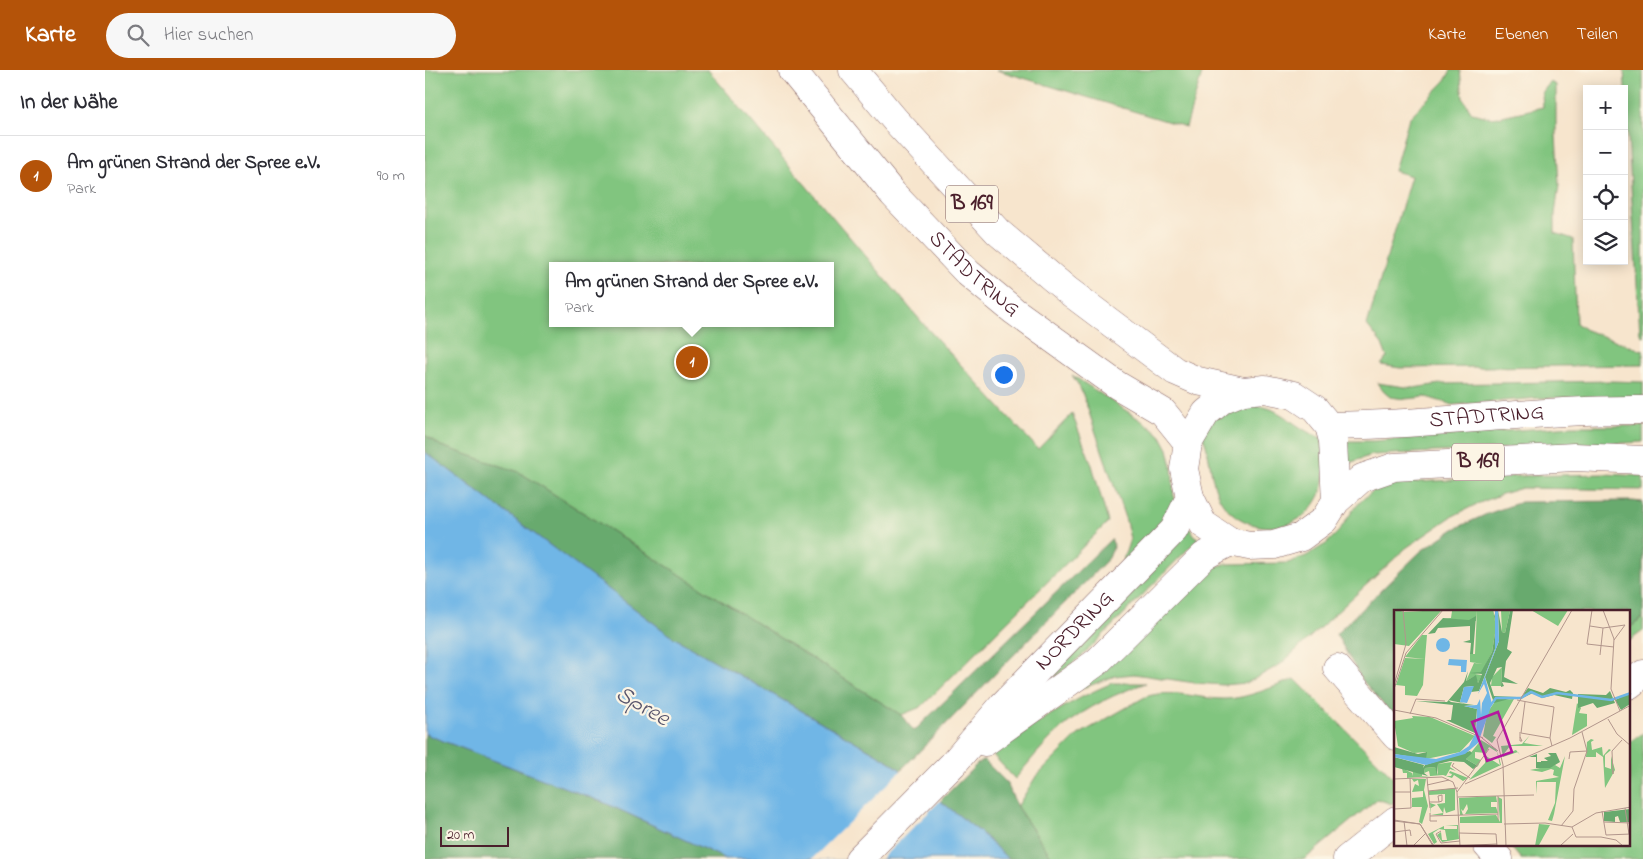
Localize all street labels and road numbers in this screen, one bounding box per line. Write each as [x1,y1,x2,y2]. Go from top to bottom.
road number: B 169 [946,186,998,222]
street label: STADTRING [920,224,1027,325]
street label: STADTRING [1428,397,1545,437]
road number: B 169 [1452,444,1504,481]
street label: NORDRING [1028,584,1122,679]

